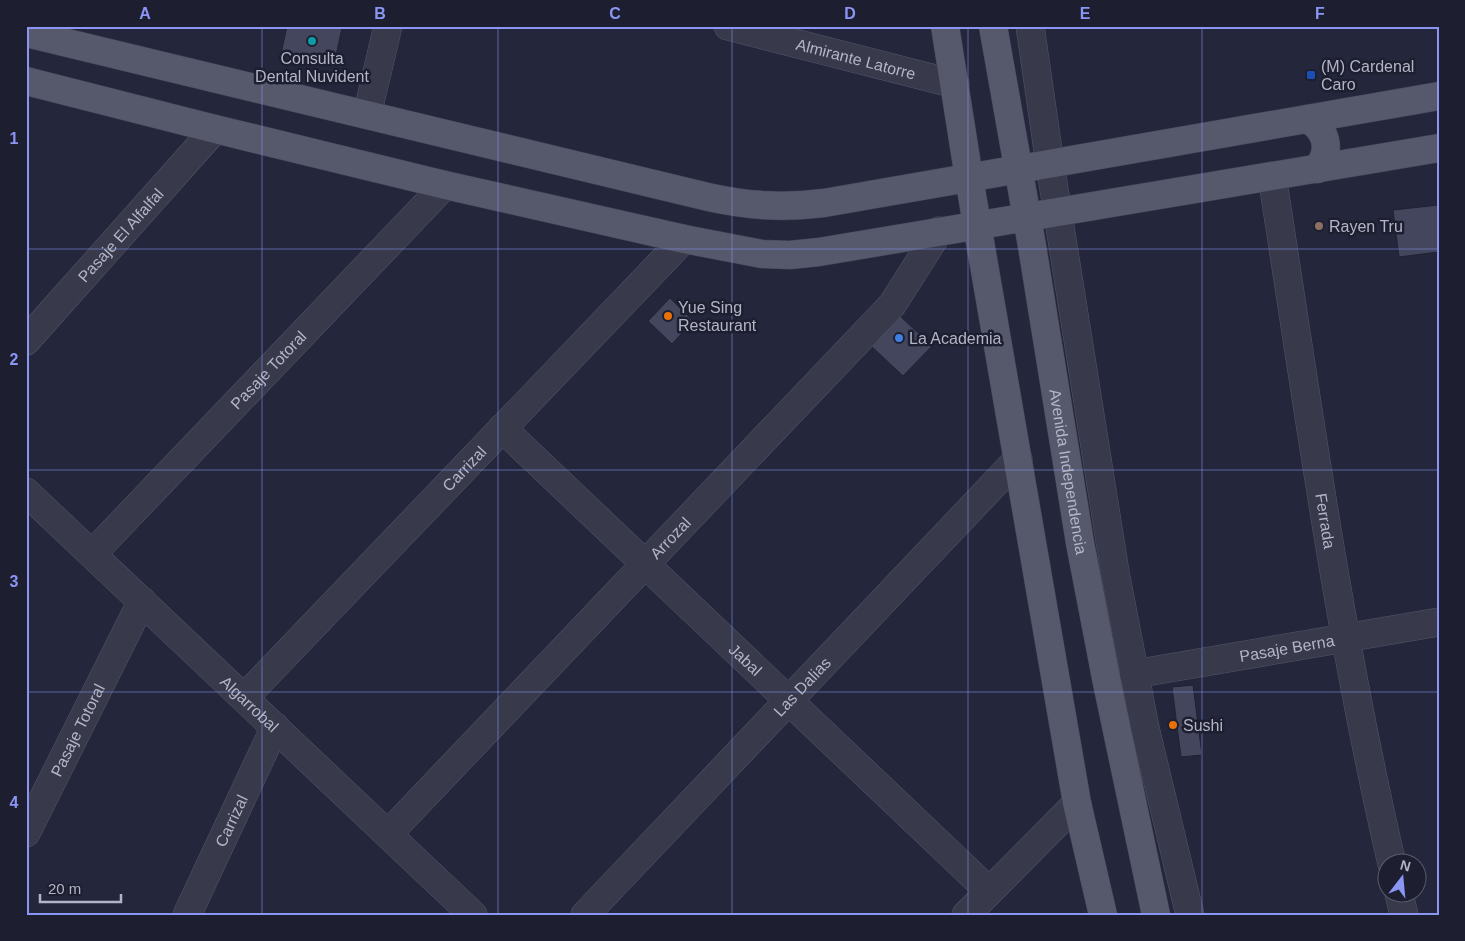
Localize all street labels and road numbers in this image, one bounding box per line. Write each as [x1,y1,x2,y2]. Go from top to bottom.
street label: Almirante Latorre [794,35,918,82]
street label: Pasaje El Alfalfal [74,185,167,285]
street label: Pasaje Totoral [227,327,309,412]
street label: Avenida Independencia [1047,388,1090,556]
street label: Carrizal [439,443,489,494]
street label: Ferrada [1313,492,1339,550]
street label: Arrozal [646,514,694,562]
street label: Pasaje Berna [1238,631,1336,664]
street label: Jabal [726,640,765,679]
street label: Las Dalias [770,654,834,720]
street label: Algarrobal [217,672,282,735]
street label: Pasaje Totoral [47,681,108,779]
street label: Carrizal [212,792,250,849]

